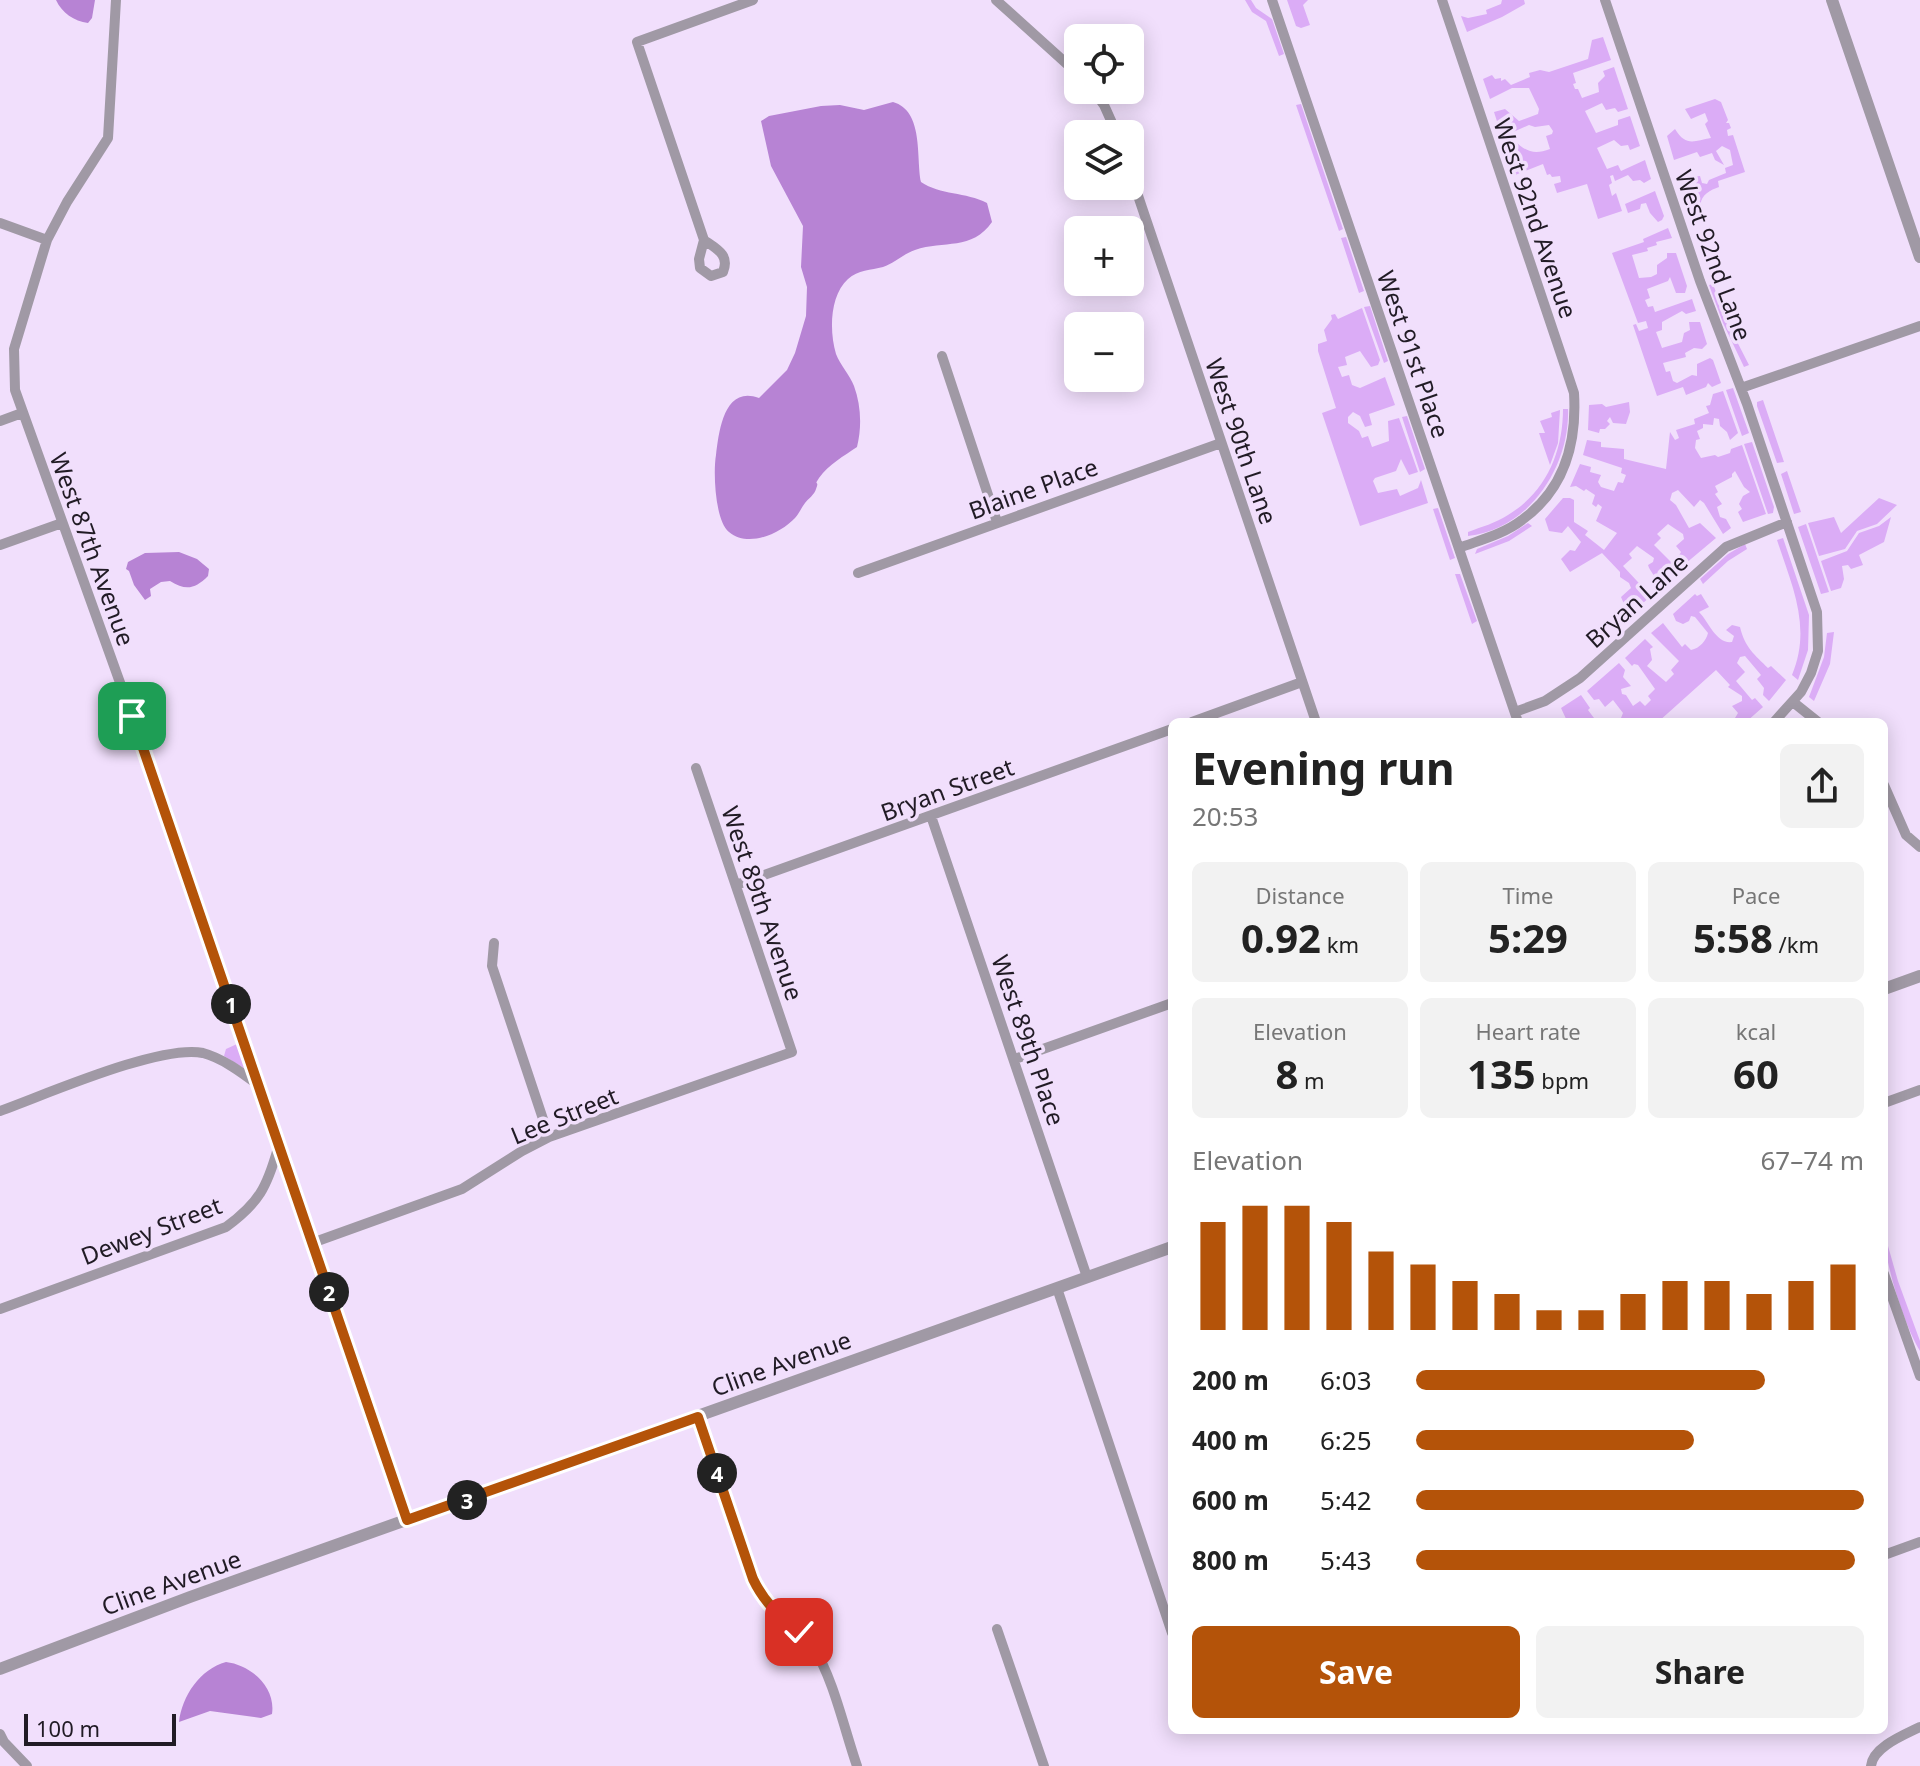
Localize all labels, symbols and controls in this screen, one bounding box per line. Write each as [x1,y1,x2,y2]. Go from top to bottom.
map controls [1064,24,1144,392]
button: locate [1064,24,1144,104]
street label: West 92nd Avenue [1486,114,1586,322]
button: layers [1064,120,1144,200]
street label: West 92nd Lane [1668,165,1760,345]
button: + [1064,216,1144,296]
street label: West 91st Place [1370,266,1458,442]
button: − [1064,312,1144,392]
street label: West 90th Lane [1198,354,1286,528]
street label: West 87th Avenue [43,448,143,650]
street label: Blaine Place [964,449,1102,527]
street label: Bryan Lane [1578,545,1694,655]
pin [98,682,166,750]
icon: arrive [110,694,154,738]
text: Evening run [1192,738,1455,798]
button: share [1780,744,1864,828]
street label: Bryan Street [876,750,1018,828]
text: 20:53 [1192,798,1258,834]
street label: West 89th Avenue [714,802,812,1004]
text: Distance [1255,880,1345,910]
text: Time [1503,880,1553,910]
text: Pace [1732,880,1780,910]
text: 0.92 [1241,910,1321,965]
text: 5:29 [1488,910,1568,965]
text: 5:58 [1693,910,1773,965]
text: km [1321,929,1359,959]
text: /km [1773,929,1819,959]
street label: West 89th Place [984,950,1074,1130]
pin: 1 [211,984,251,1024]
text: 1 [225,989,237,1019]
text: Elevation [1253,1016,1347,1046]
text: Heart rate [1475,1016,1581,1046]
text: kcal [1736,1016,1776,1046]
text: 8 [1275,1046,1298,1101]
text: 135 [1467,1046,1536,1101]
text: 60 [1733,1046,1779,1101]
text: m [1298,1065,1325,1095]
text: bpm [1536,1065,1589,1095]
street label: Lee Street [505,1078,623,1151]
text: Elevation [1192,1142,1303,1178]
text: 67–74 m [1760,1142,1864,1178]
street label: Dewey Street [76,1188,226,1272]
pin: 2 [309,1272,349,1312]
text: 2 [323,1277,335,1307]
street label: Cline Avenue [707,1322,855,1404]
text: 200 m [1192,1362,1269,1398]
text: 6:03 [1320,1362,1372,1398]
text: 400 m [1192,1422,1269,1458]
text: 6:25 [1320,1422,1372,1458]
pin: 4 [697,1453,737,1493]
text: 4 [711,1458,723,1488]
pin: 3 [447,1480,487,1520]
text: 600 m [1192,1482,1269,1518]
text: 5:42 [1320,1482,1372,1518]
text: 3 [461,1485,473,1515]
street label: Cline Avenue [97,1541,245,1623]
text: 800 m [1192,1542,1269,1578]
text: 5:43 [1320,1542,1372,1578]
pin [765,1598,833,1666]
icon: check [777,1610,821,1654]
button: Save [1192,1626,1520,1718]
button: Share [1536,1626,1864,1718]
scale bar [24,1710,176,1746]
text: 100 m [36,1713,100,1743]

